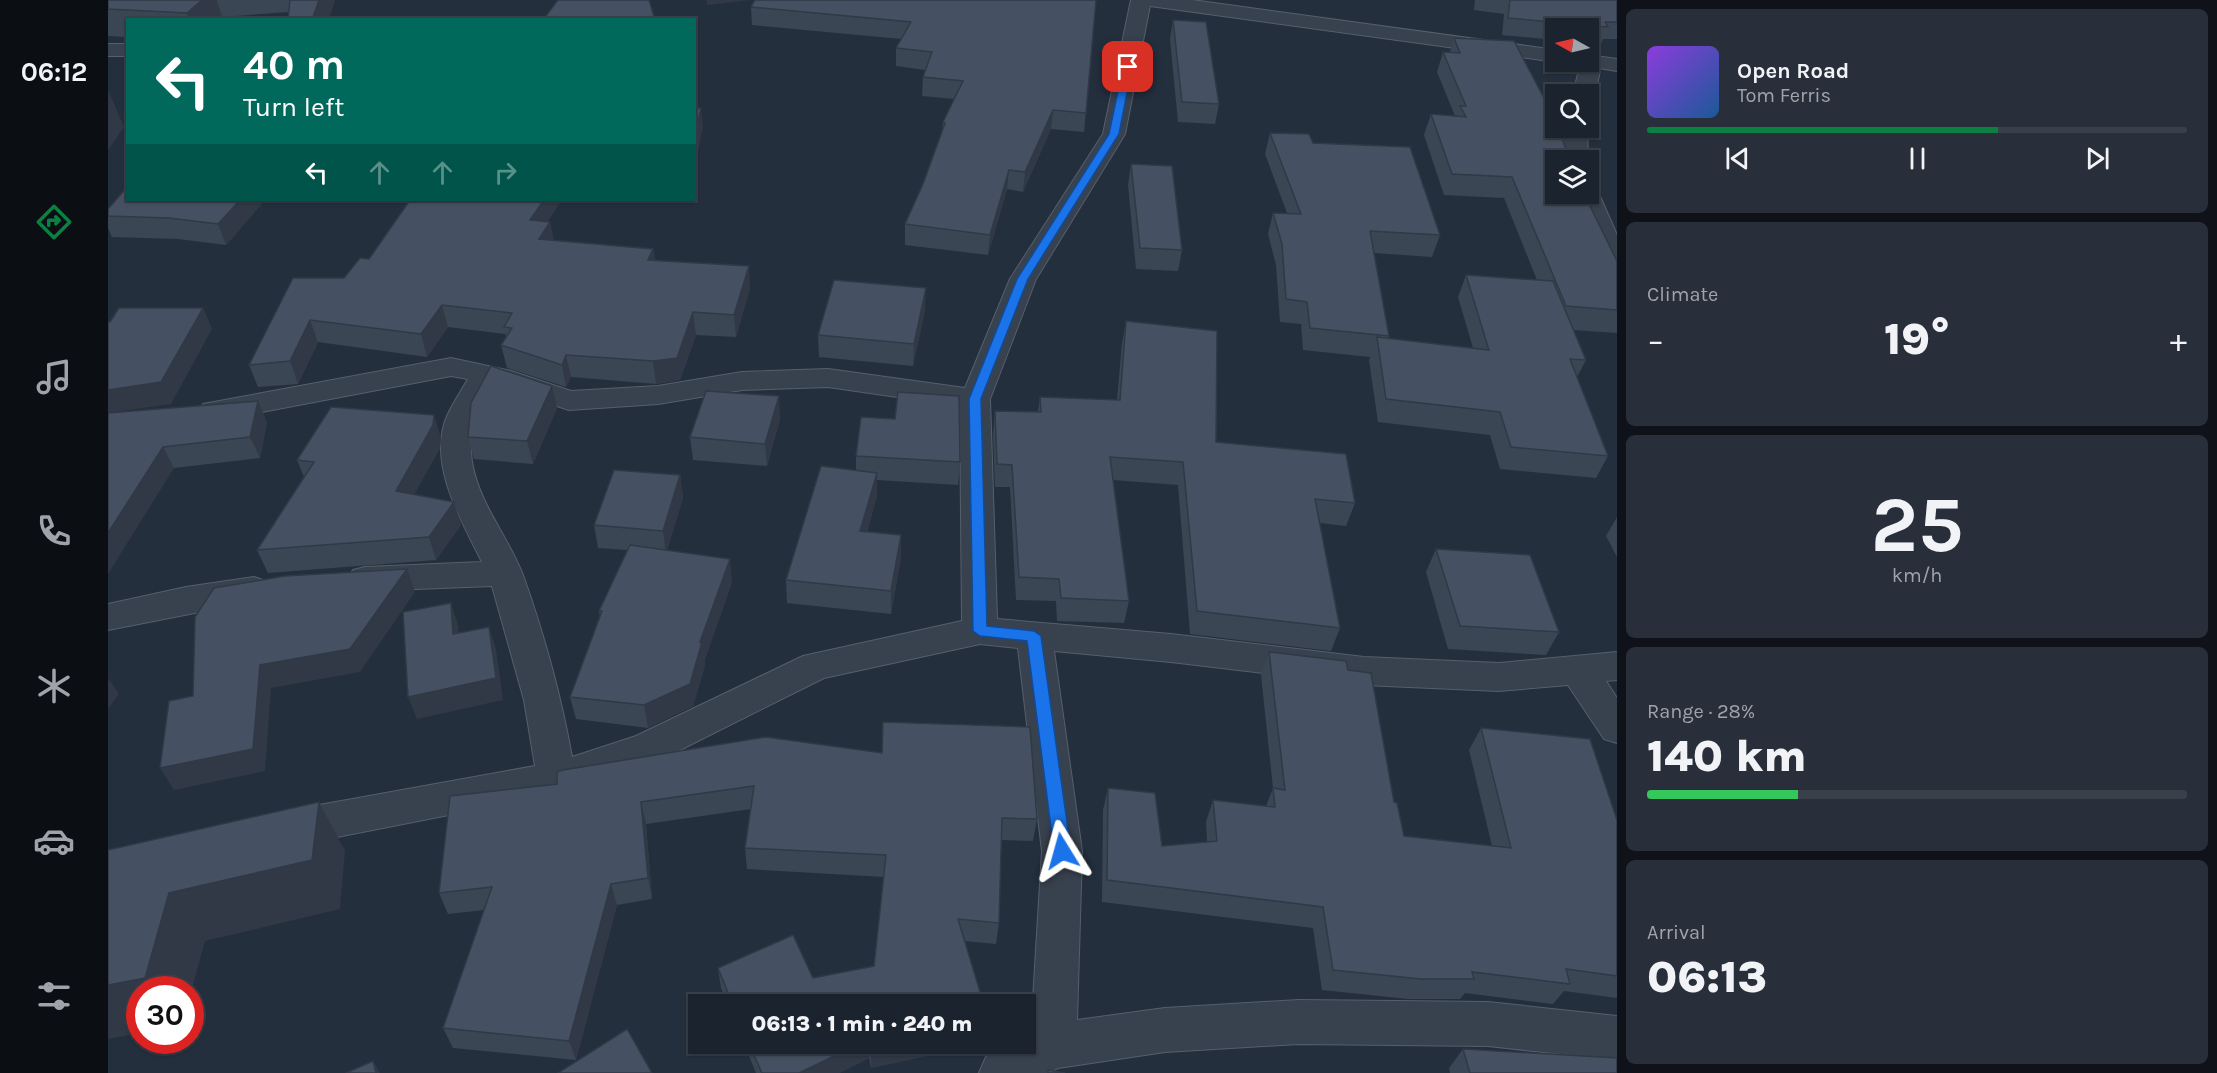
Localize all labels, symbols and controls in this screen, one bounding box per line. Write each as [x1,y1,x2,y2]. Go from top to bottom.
north arrow [1545,18,1599,72]
map controls [1545,18,1599,204]
text: 40 m [243,40,345,90]
pin [1102,41,1153,92]
icon: left [144,42,222,120]
icon: arrive [1111,50,1144,83]
text: 06:12 [21,56,87,88]
text: Open Road [1737,58,1849,84]
button: search [1545,84,1599,138]
text: Tom Ferris [1737,84,1831,107]
text: Turn left [243,91,344,123]
icon: previous [1721,142,1754,175]
icon: pause [1901,142,1934,175]
icon: next [2081,142,2114,175]
button: layers [1545,150,1599,204]
icon: left [300,156,333,189]
icon: ahead [363,156,396,189]
icon: ahead [426,156,459,189]
icon: right [489,156,522,189]
icon: directions [33,201,75,243]
text: Climate [1647,283,1718,306]
text: 19° [1884,313,1950,365]
text: − [1647,321,1664,359]
text: + [2170,321,2187,359]
icon: music [33,356,75,398]
text: 25 [1871,479,1963,571]
icon: phone [33,510,75,552]
text: km/h [1892,564,1942,587]
icon: climate [33,665,75,707]
text: Range · 28% [1647,700,1755,723]
text: 140 km [1647,730,1807,782]
position arrow [1030,819,1094,883]
icon: car [33,820,75,862]
text: Arrival [1647,921,1706,944]
text: 06:13 [1647,951,1767,1003]
icon: filters [33,975,75,1017]
speed limit sign: 30 [126,976,204,1054]
text: 06:13 · 1 min · 240 m [752,1011,972,1037]

